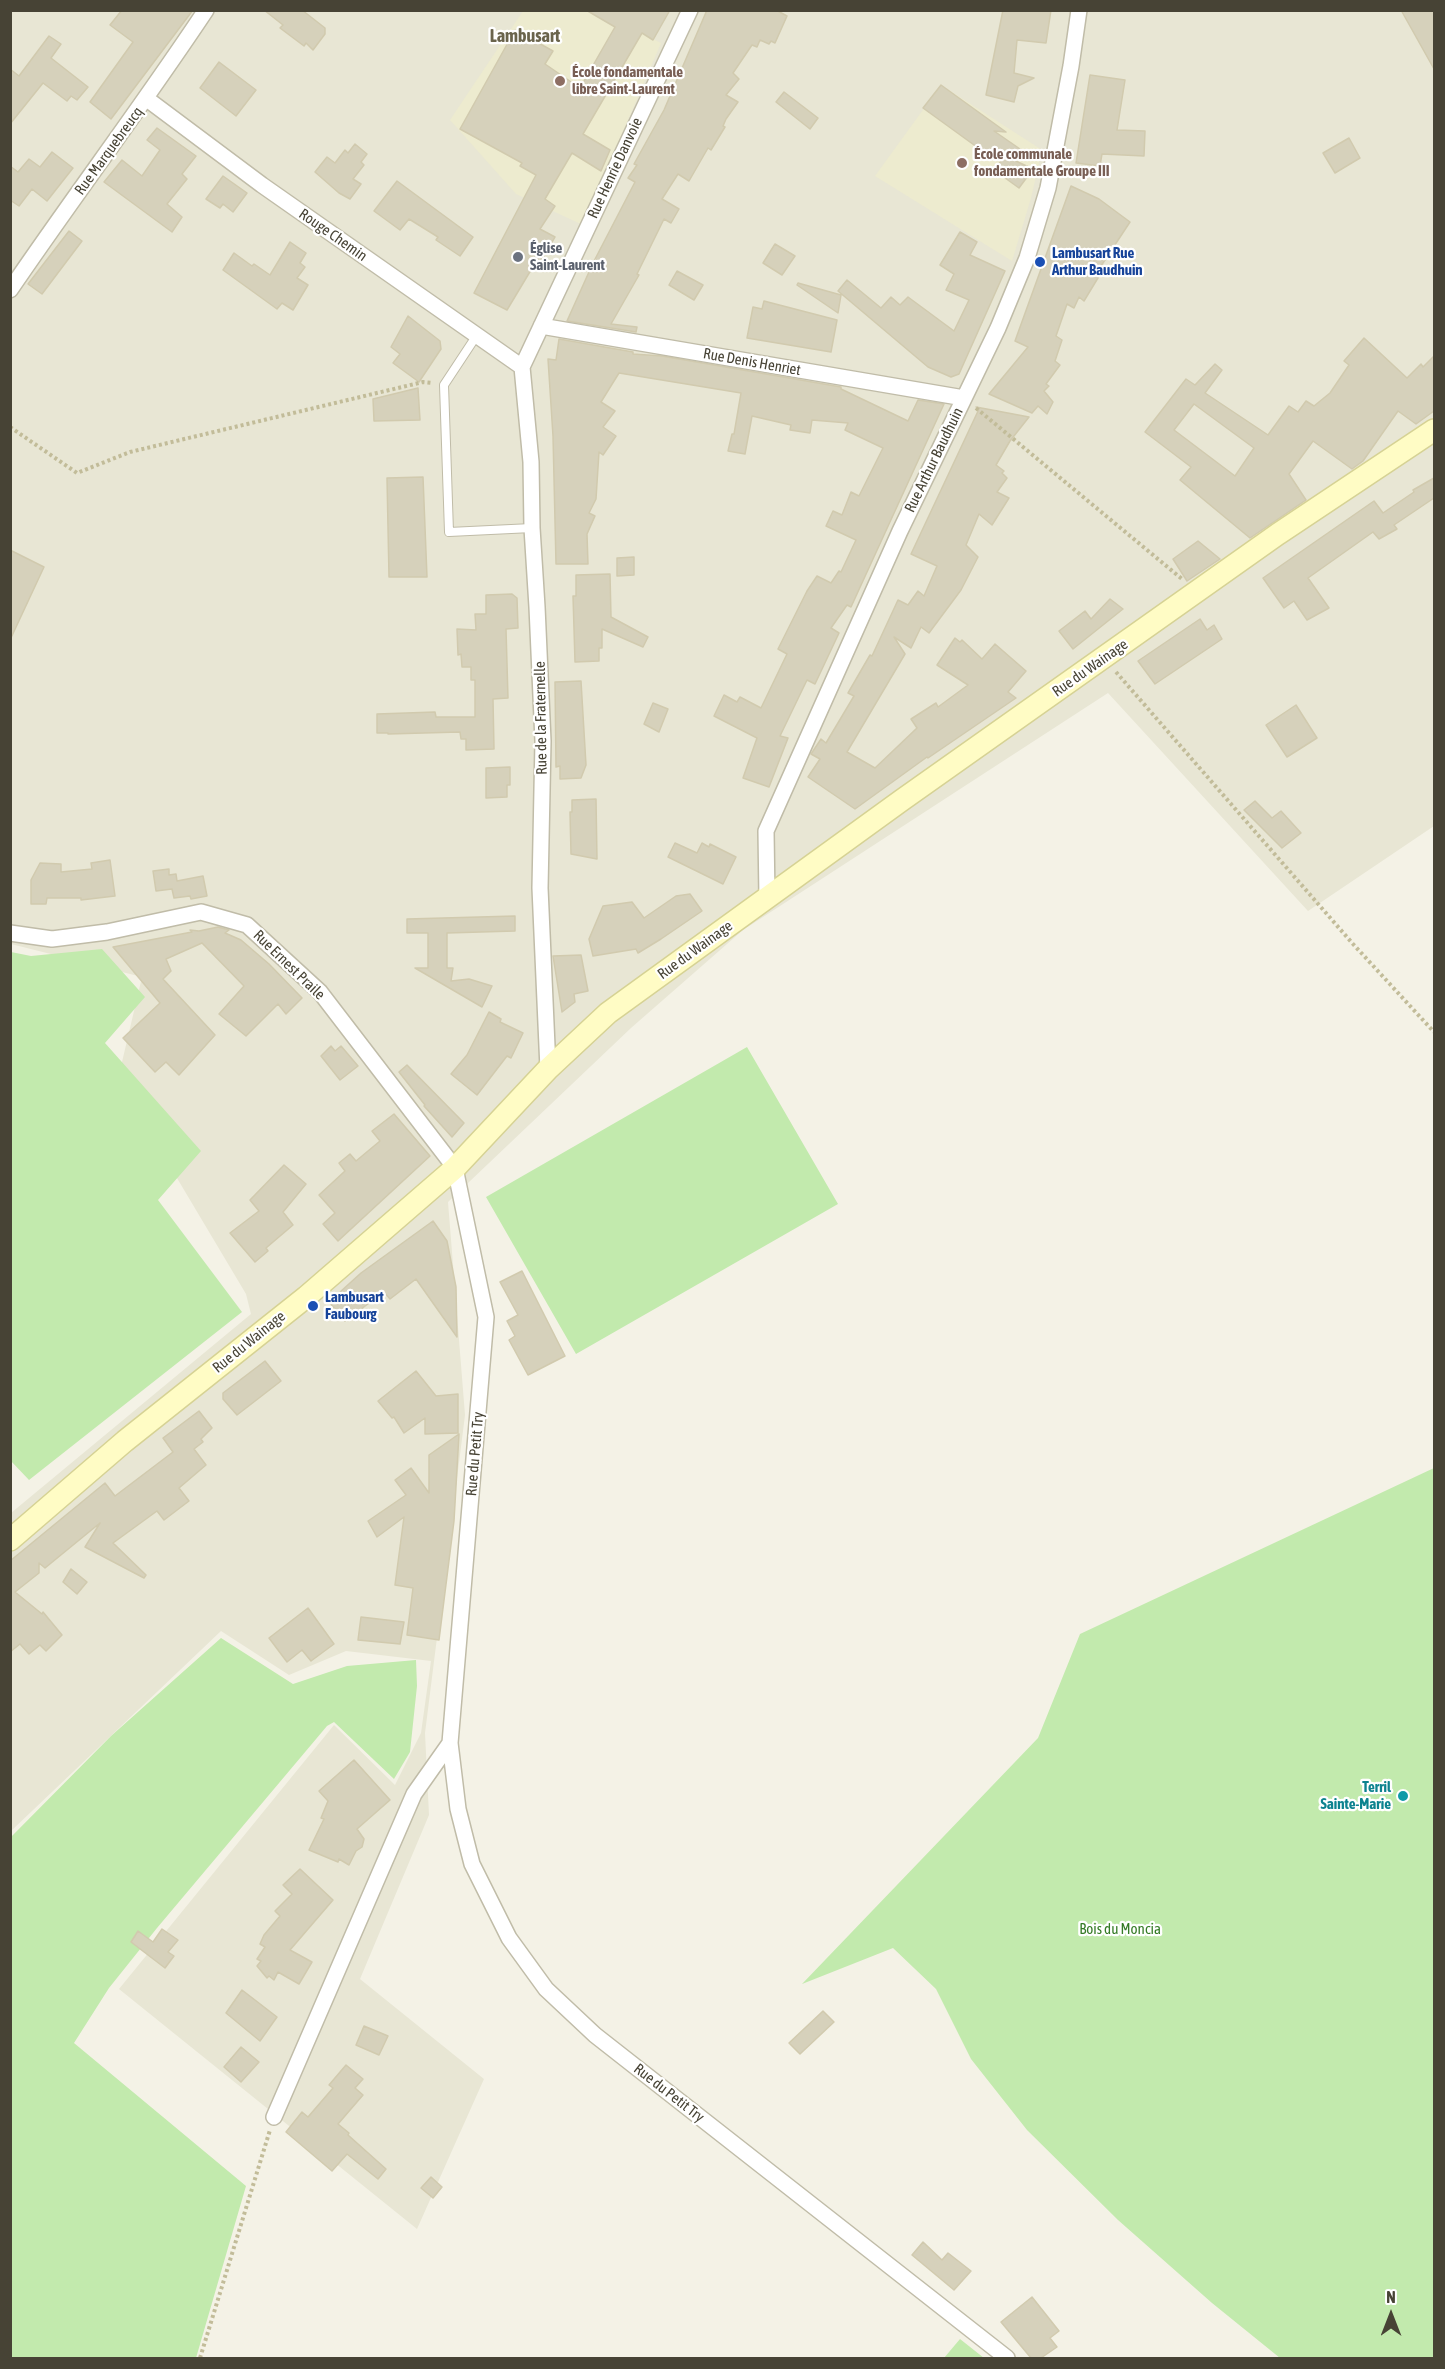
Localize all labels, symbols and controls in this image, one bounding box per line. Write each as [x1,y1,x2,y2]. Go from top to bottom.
district label: Lambusart [490,25,560,47]
place label: École fondamentale libre Saint-Laurent [572,63,683,98]
marker: École fondamentale libre Saint-Laurent [553,74,567,88]
street label: Rue Marquebreucq [71,103,147,199]
street label: Rue Henrie Danvoie [584,115,646,221]
place label: École communale fondamentale Groupe III [974,145,1110,180]
marker: École communale fondamentale Groupe III [955,156,969,170]
street label: Rouge Chemin [295,205,371,265]
place label: Église Saint-Laurent [530,239,605,274]
place label: Lambusart Rue Arthur Baudhuin [1052,244,1143,279]
marker: Église Saint-Laurent [511,250,525,264]
marker: Lambusart Rue Arthur Baudhuin [1033,255,1047,269]
street label: Rue Denis Henriet [702,345,802,379]
street label: Rue Arthur Baudhuin [901,405,967,515]
street label: Rue du Wainage [1049,635,1131,701]
street label: Rue de la Fraternelle [531,661,551,775]
street label: Rue du Wainage [654,917,736,983]
street label: Rue Ernest Praile [249,926,329,1004]
place label: Lambusart Faubourg [325,1288,384,1323]
marker: Lambusart Faubourg [306,1299,320,1313]
street label: Rue du Wainage [209,1307,289,1377]
street label: Rue du Petit Try [462,1411,488,1497]
place label: Terril Sainte-Marie [1321,1778,1391,1813]
marker: Terril Sainte-Marie [1396,1789,1410,1803]
park label: Bois du Moncia [1079,1920,1161,1938]
street label: Rue du Petit Try [630,2060,708,2126]
north arrow [1361,2285,1421,2345]
text: N [1386,2288,1396,2306]

